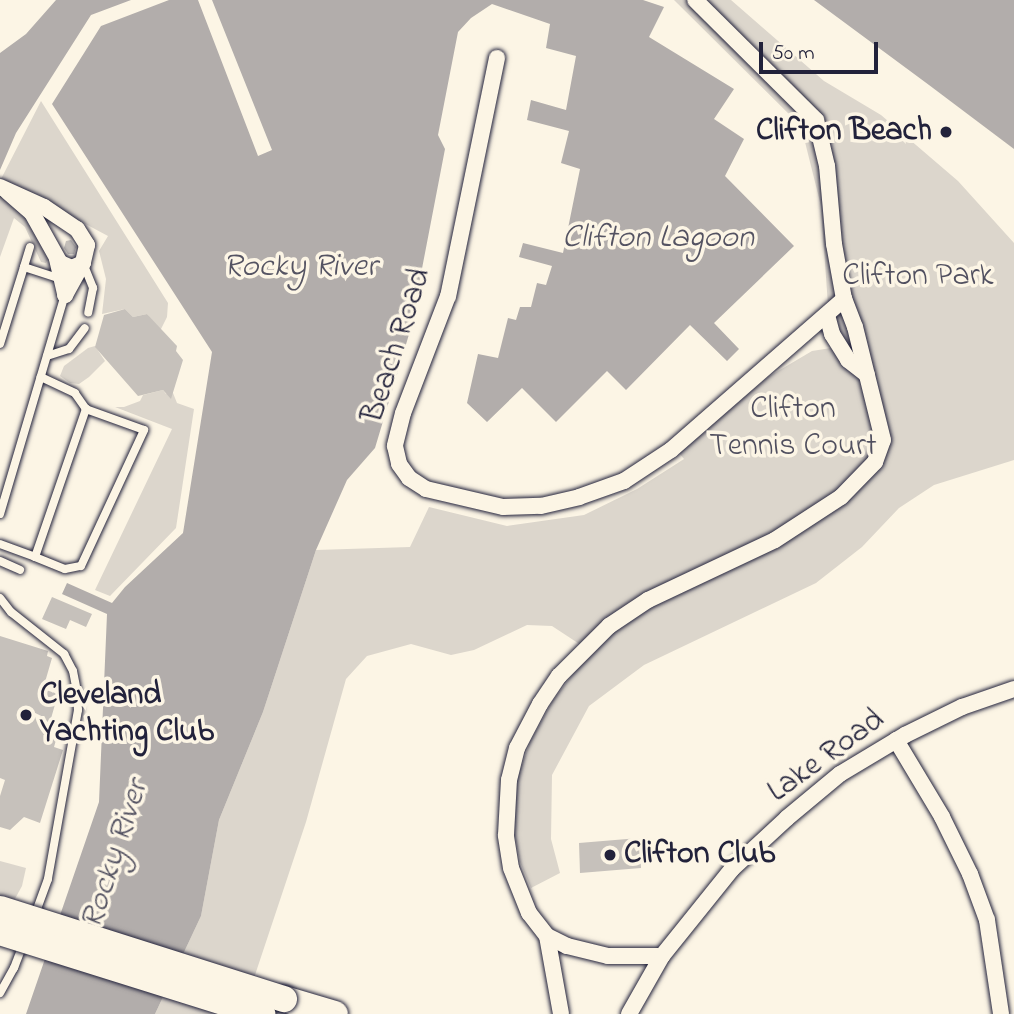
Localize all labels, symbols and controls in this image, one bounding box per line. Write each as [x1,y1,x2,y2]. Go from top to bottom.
scale bar [762,28,881,72]
text: 50 m [772,39,815,69]
place label: Clifton Beach [756,113,932,151]
marker: Clifton Beach [938,124,954,140]
water label: Clifton Lagoon [562,219,754,259]
water label: Rocky River [223,248,377,288]
park label: Clifton Park [842,258,994,296]
street label: Beach Road [355,264,441,428]
park label: Clifton Tennis Court [709,392,877,467]
place label: Cleveland Yachting Club [40,678,214,753]
street label: Lake Road [761,702,893,812]
marker: Cleveland Yachting Club [18,707,34,723]
water label: Rocky River [73,776,159,934]
place label: Clifton Club [624,836,775,874]
marker: Clifton Club [602,847,618,863]

